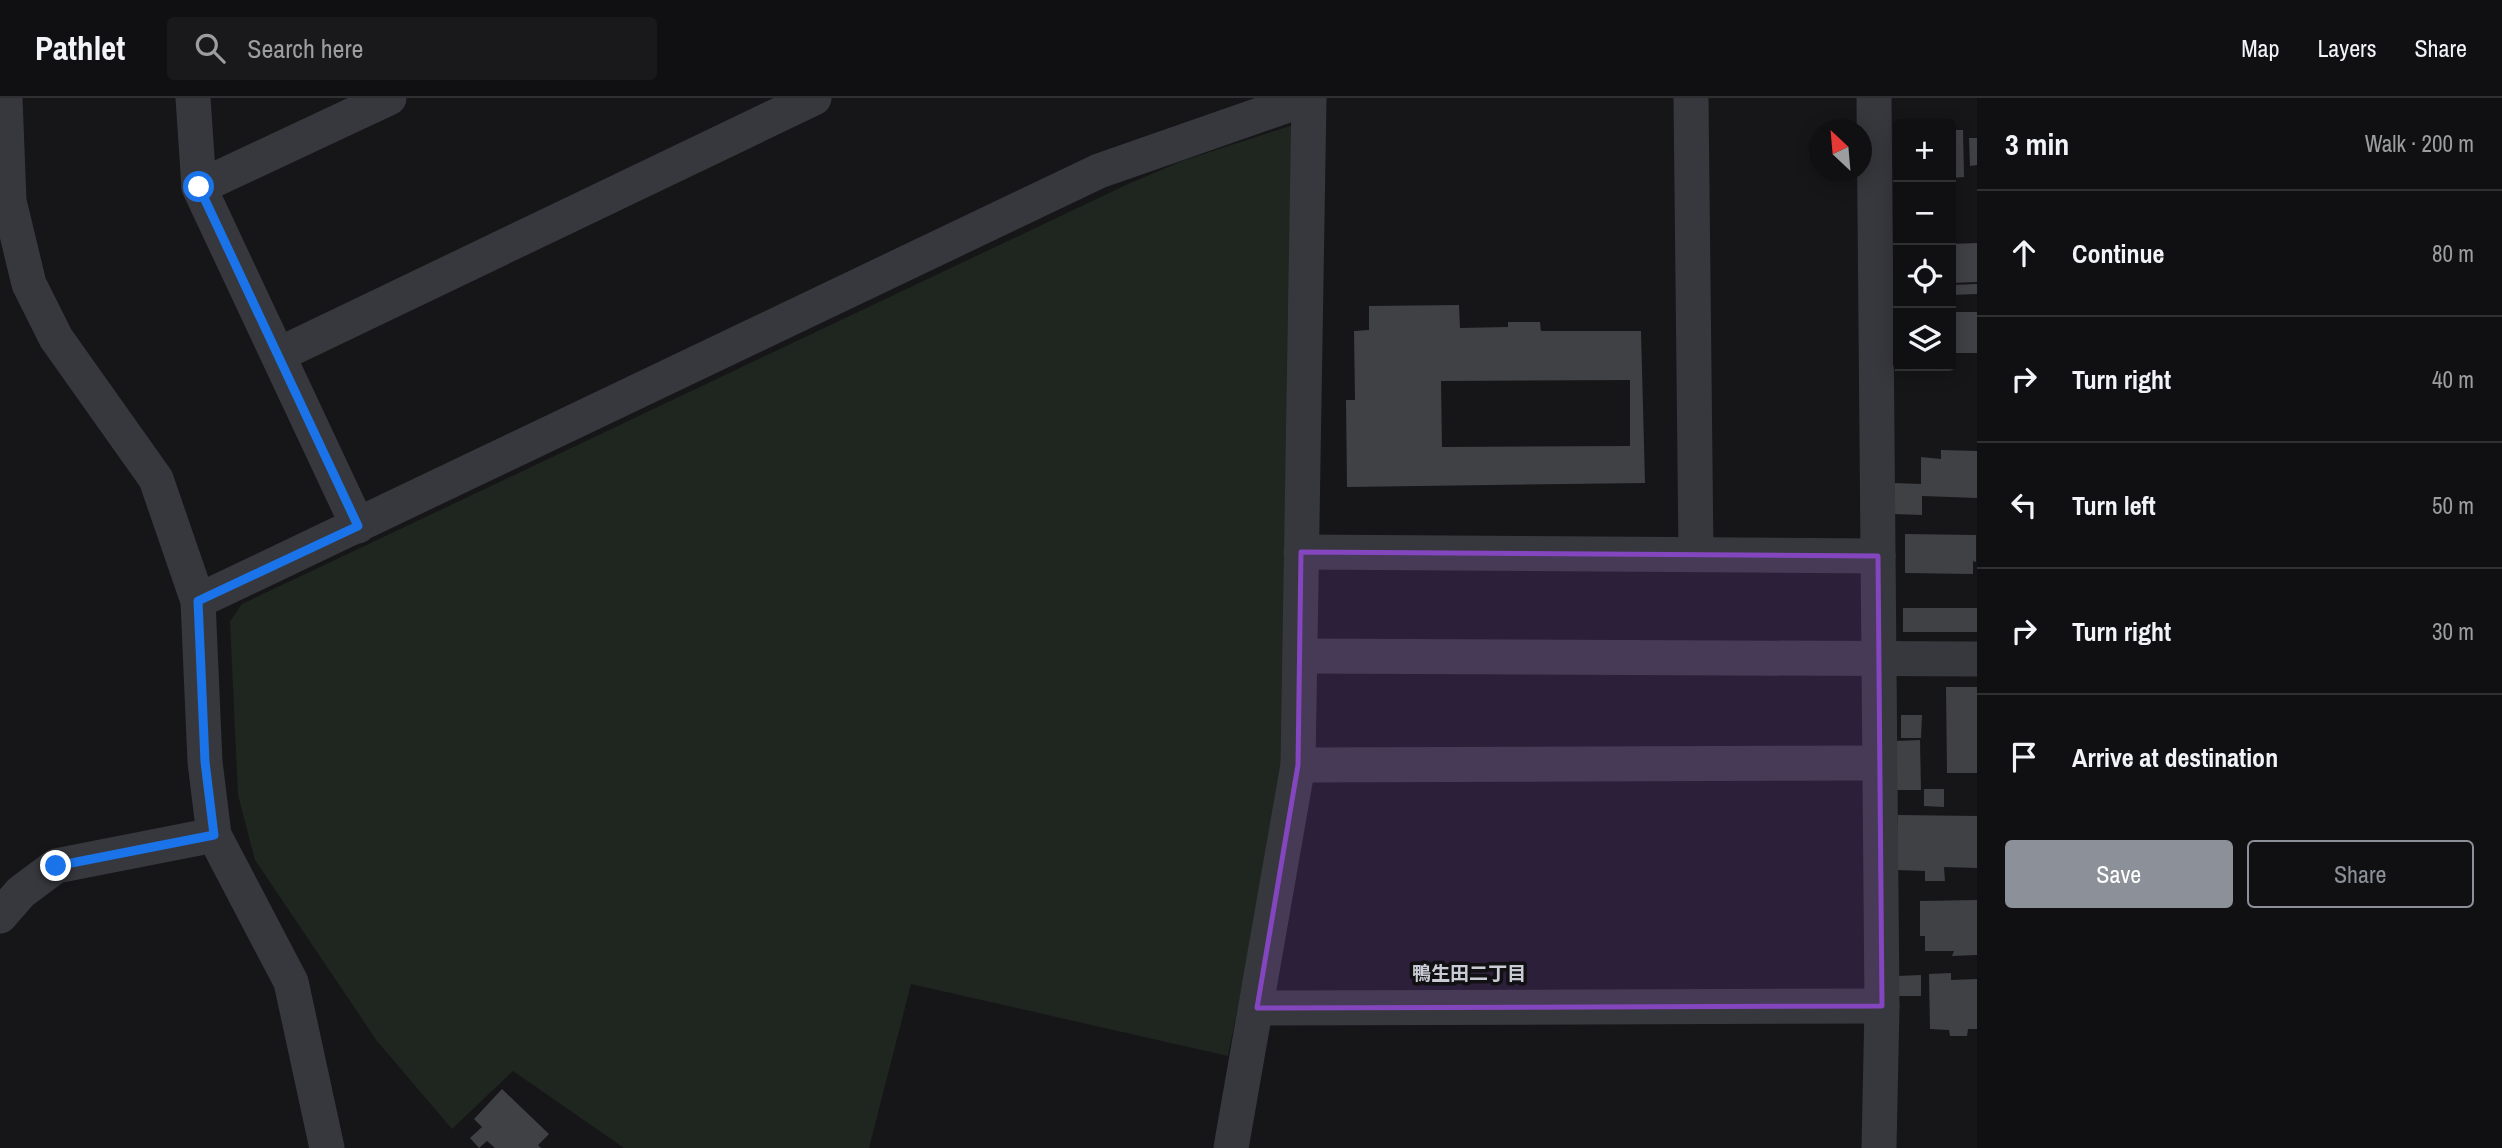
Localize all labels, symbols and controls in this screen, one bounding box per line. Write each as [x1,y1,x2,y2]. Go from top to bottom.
search box [167,17,657,80]
text: Pathlet [35,26,125,70]
icon: search [191,29,229,67]
text: Search here [247,31,363,66]
text: Map [2241,32,2279,64]
text: Layers [2317,32,2376,64]
text: Share [2414,32,2467,64]
north arrow [1809,119,1872,182]
map controls [1893,119,1956,371]
button: + [1893,119,1956,182]
text: 3 min [2005,124,2069,164]
text: Walk · 200 m [2365,128,2474,159]
route start [183,171,214,202]
button: − [1893,182,1956,245]
icon: ahead [2005,234,2043,272]
text: Continue [2072,236,2164,271]
text: 80 m [2432,238,2474,269]
button: locate [1893,245,1956,308]
button: layers [1893,308,1956,371]
icon: right [2005,360,2043,398]
text: Turn right [2072,362,2171,397]
text: 40 m [2432,364,2474,395]
icon: left [2005,486,2043,524]
text: Turn left [2072,488,2156,523]
text: 50 m [2432,490,2474,521]
icon: right [2005,612,2043,650]
text: Turn right [2072,614,2171,649]
text: 30 m [2432,616,2474,647]
icon: arrive [2005,738,2043,776]
text: Arrive at destination [2072,740,2278,775]
button: Save [2005,840,2233,908]
button: Share [2247,840,2474,908]
route end [40,850,71,881]
district label: 鴨生田二丁目 [1412,960,1526,986]

